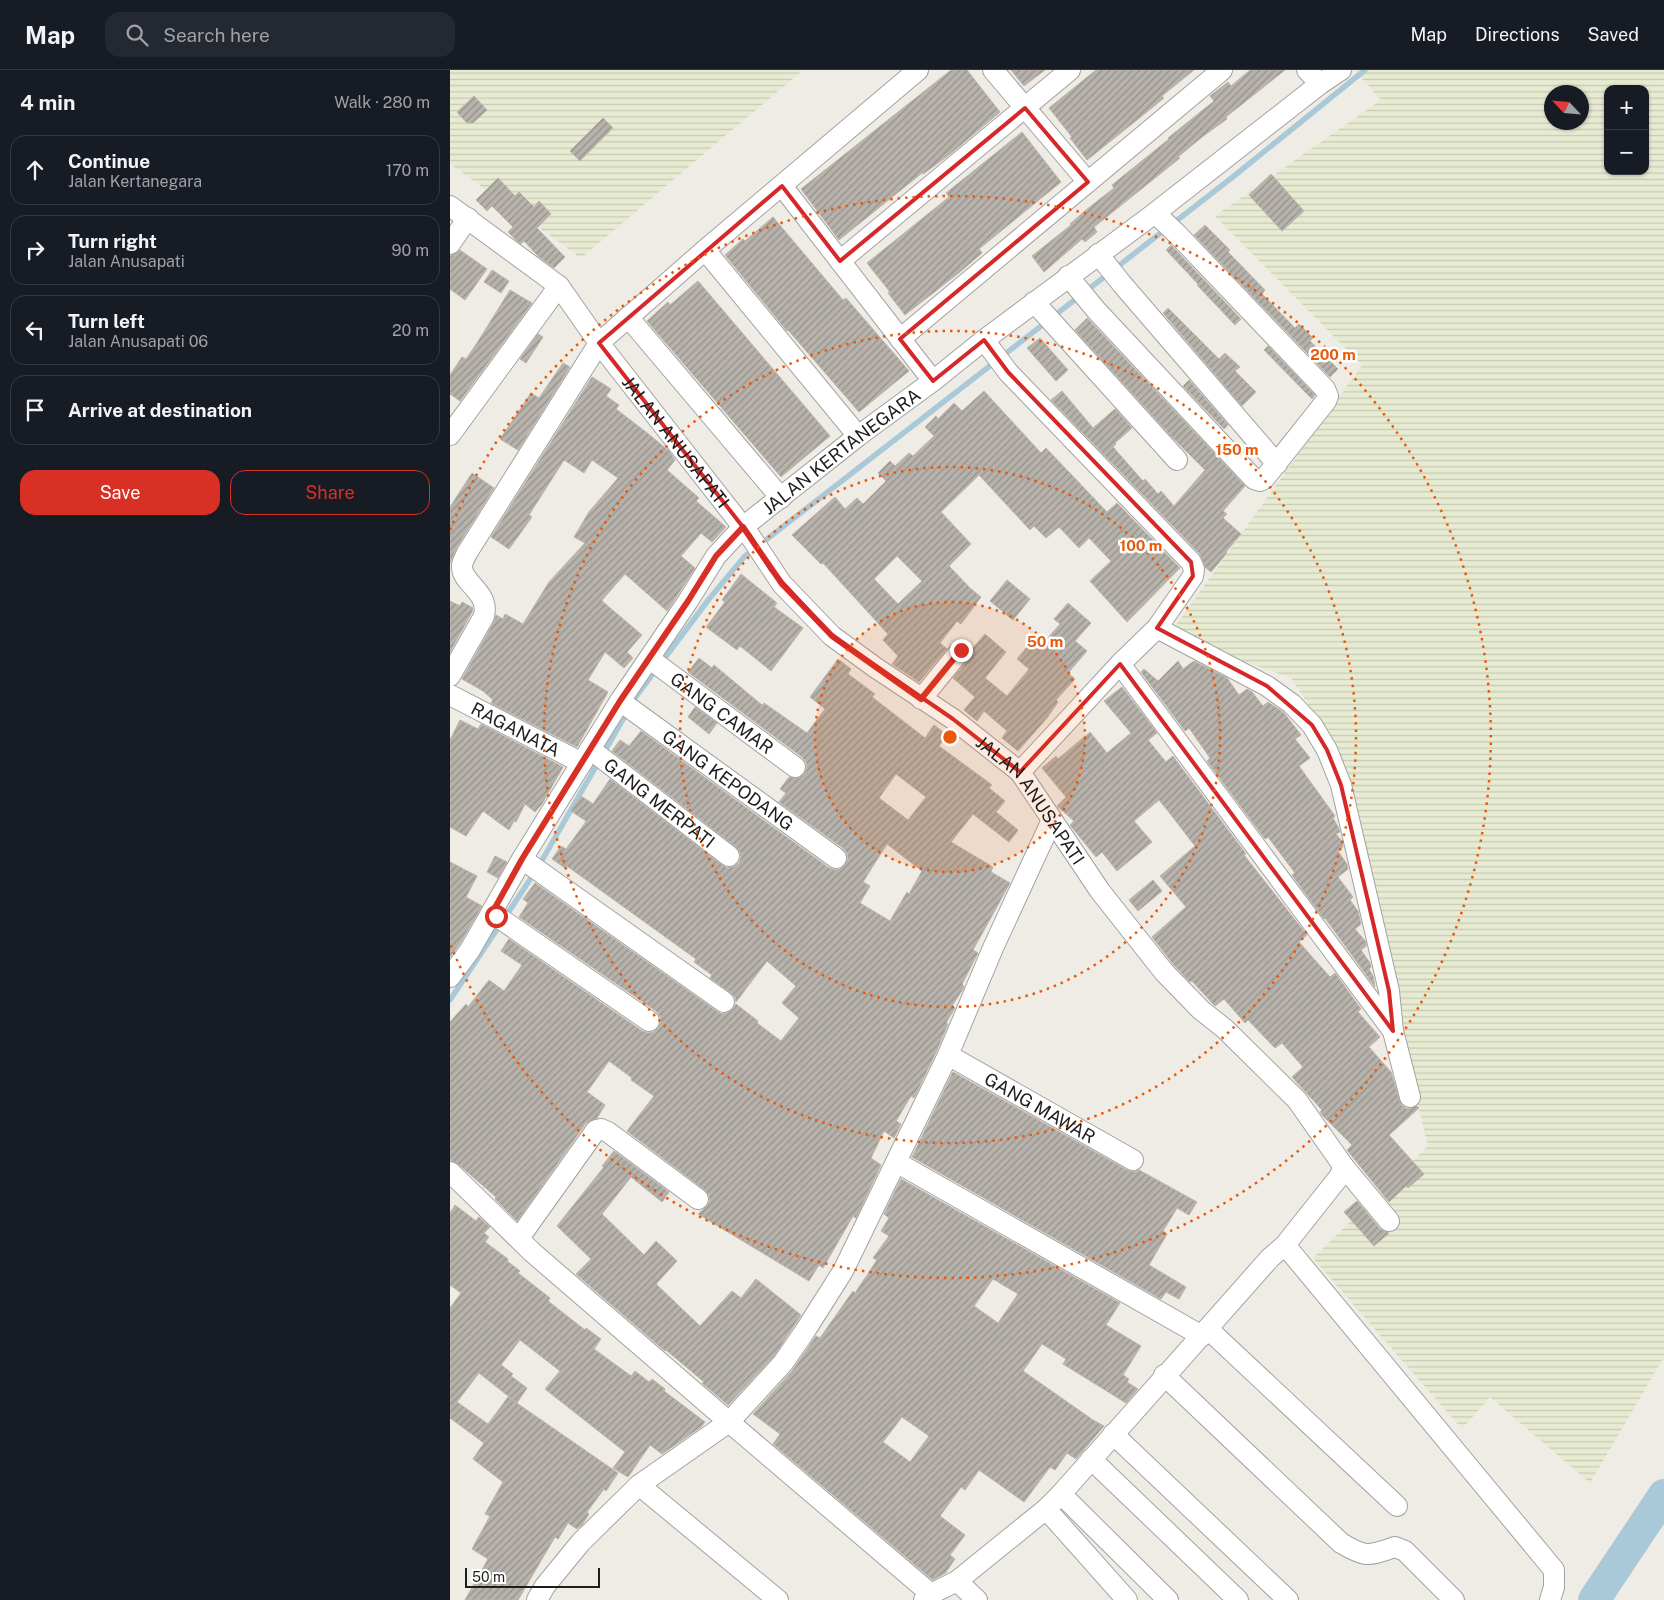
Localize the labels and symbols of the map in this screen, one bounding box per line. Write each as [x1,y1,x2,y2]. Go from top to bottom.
north arrow [1544,85,1589,130]
text: 200 m [1310,346,1356,363]
street label: JALAN ANUSAPATI [618,372,734,512]
street label: JALAN KERTANEGARA [758,383,924,518]
text: 150 m [1215,441,1259,458]
text: 100 m [1120,537,1162,554]
text: 50 m [1027,633,1063,650]
route end [950,639,973,662]
street label: GANG CAMAR [667,668,778,758]
street label: RAGANATA [468,697,564,761]
street label: GANG KEPODANG [659,725,798,834]
centre of rings [941,728,959,746]
street label: JALAN ANUSAPATI [972,731,1089,868]
street label: GANG MERPATI [600,753,719,852]
route start [485,905,508,928]
street label: GANG MAWAR [981,1068,1099,1147]
scale bar [465,1565,600,1588]

